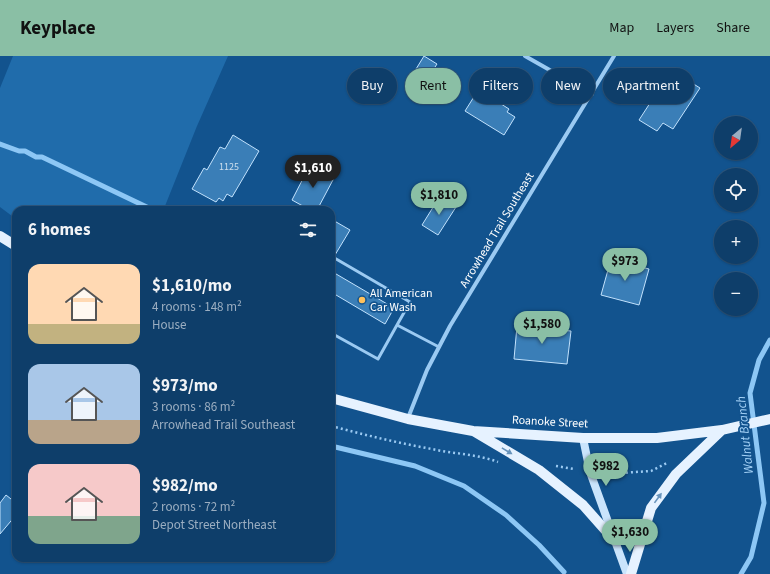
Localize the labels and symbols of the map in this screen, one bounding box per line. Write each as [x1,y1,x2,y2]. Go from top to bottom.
north arrow [714,116,758,160]
pin: $1,610 [280,155,346,189]
house number: 1125 [219,160,239,174]
street label: Arrowhead Trail Southeast [456,169,538,291]
pin: $1,810 [406,182,472,216]
pin: $973 [601,248,649,282]
place label: All American Car Wash [370,285,433,316]
marker: All American Car Wash [357,295,367,305]
pin: $1,580 [509,311,575,345]
water label: Walnut Branch [732,395,758,475]
street label: Roanoke Street [511,412,589,432]
one-way arrow [502,447,512,455]
pin: $982 [582,453,630,487]
one-way arrow [654,493,662,504]
pin: $1,630 [597,519,663,553]

